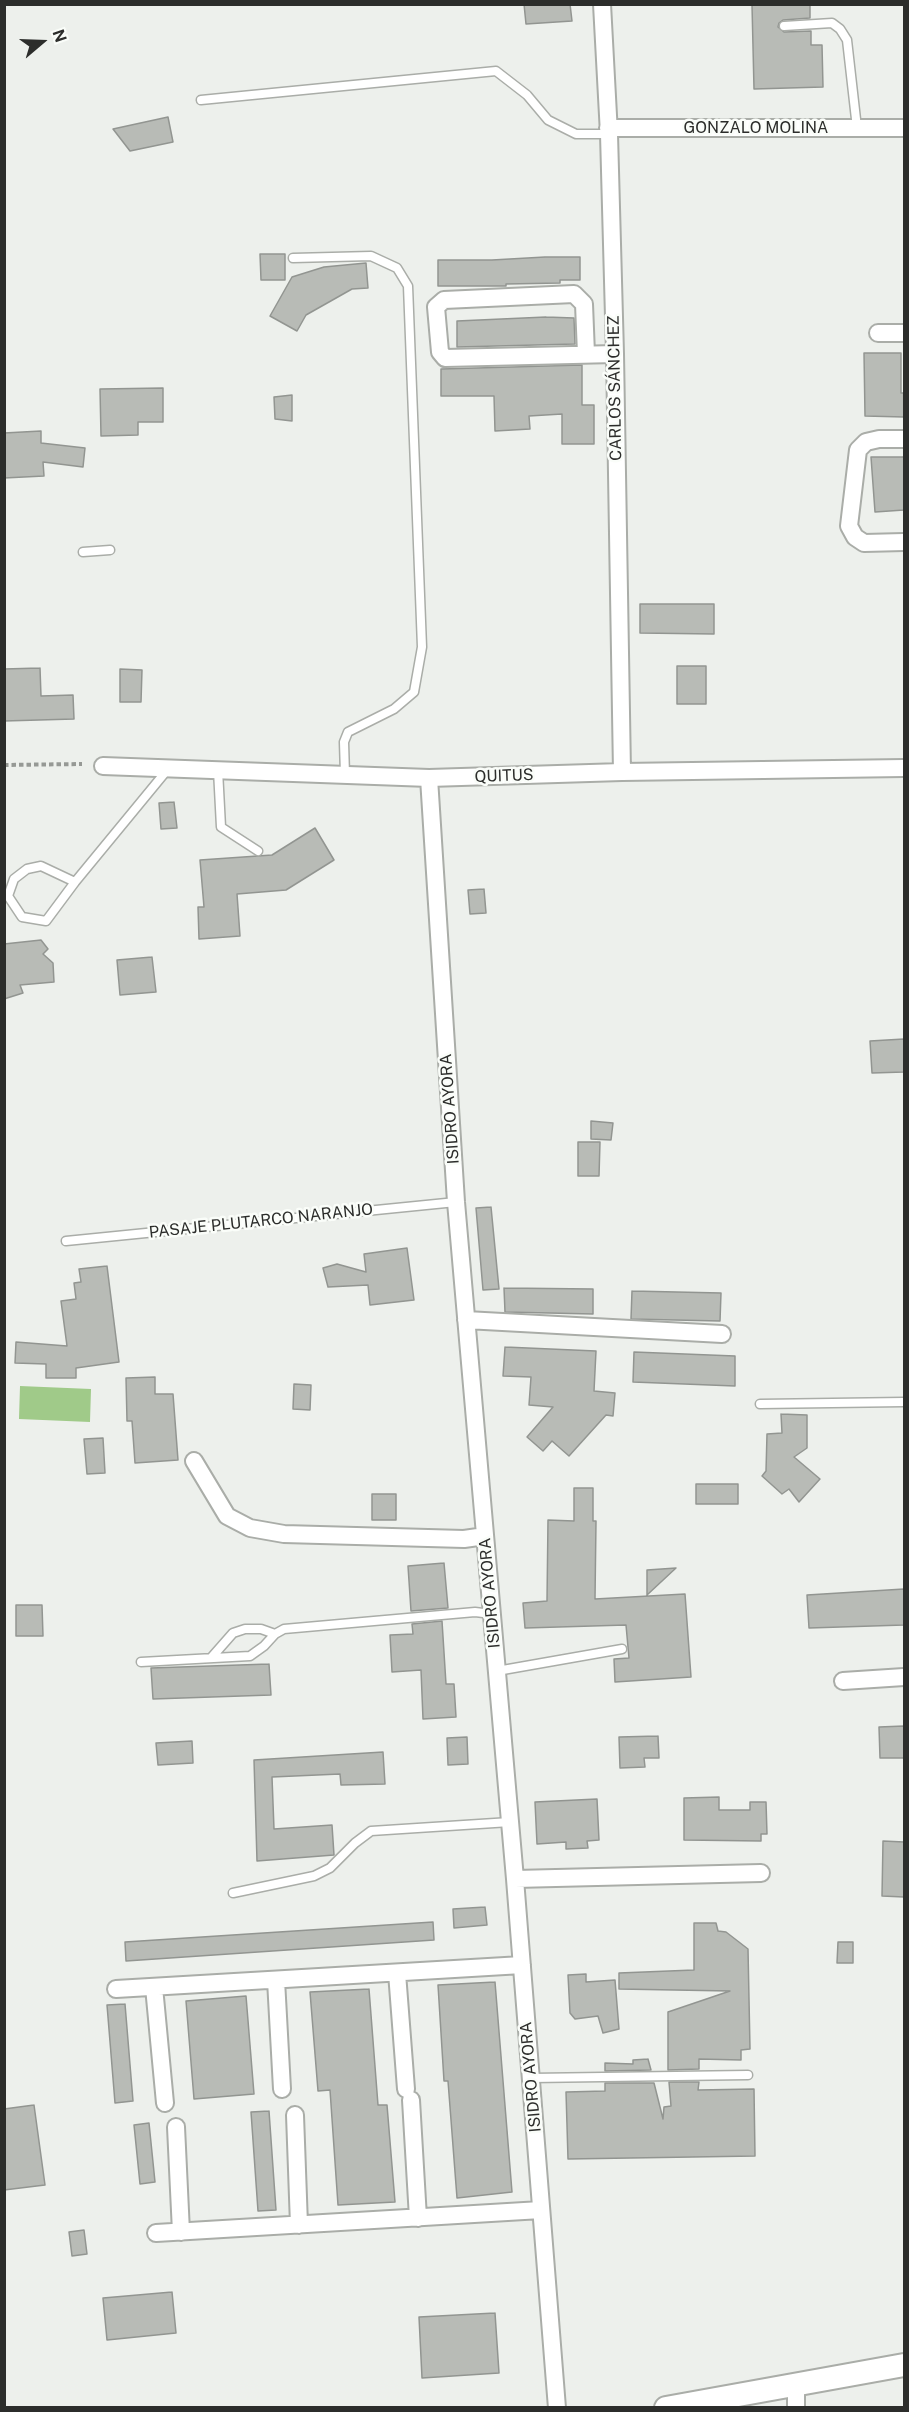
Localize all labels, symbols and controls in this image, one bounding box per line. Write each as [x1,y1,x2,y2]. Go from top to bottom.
north arrow [12,12,72,72]
text: N [48,27,71,45]
street label: GONZALO MOLINA [684,118,828,138]
street label: CARLOS SÁNCHEZ [604,315,626,461]
street label: QUITUS [474,765,534,787]
street label: ISIDRO AYORA [437,1053,463,1165]
street label: PASAJE PLUTARCO NARANJO [148,1200,374,1242]
street label: ISIDRO AYORA [476,1537,504,1649]
street label: ISIDRO AYORA [517,2021,545,2133]

